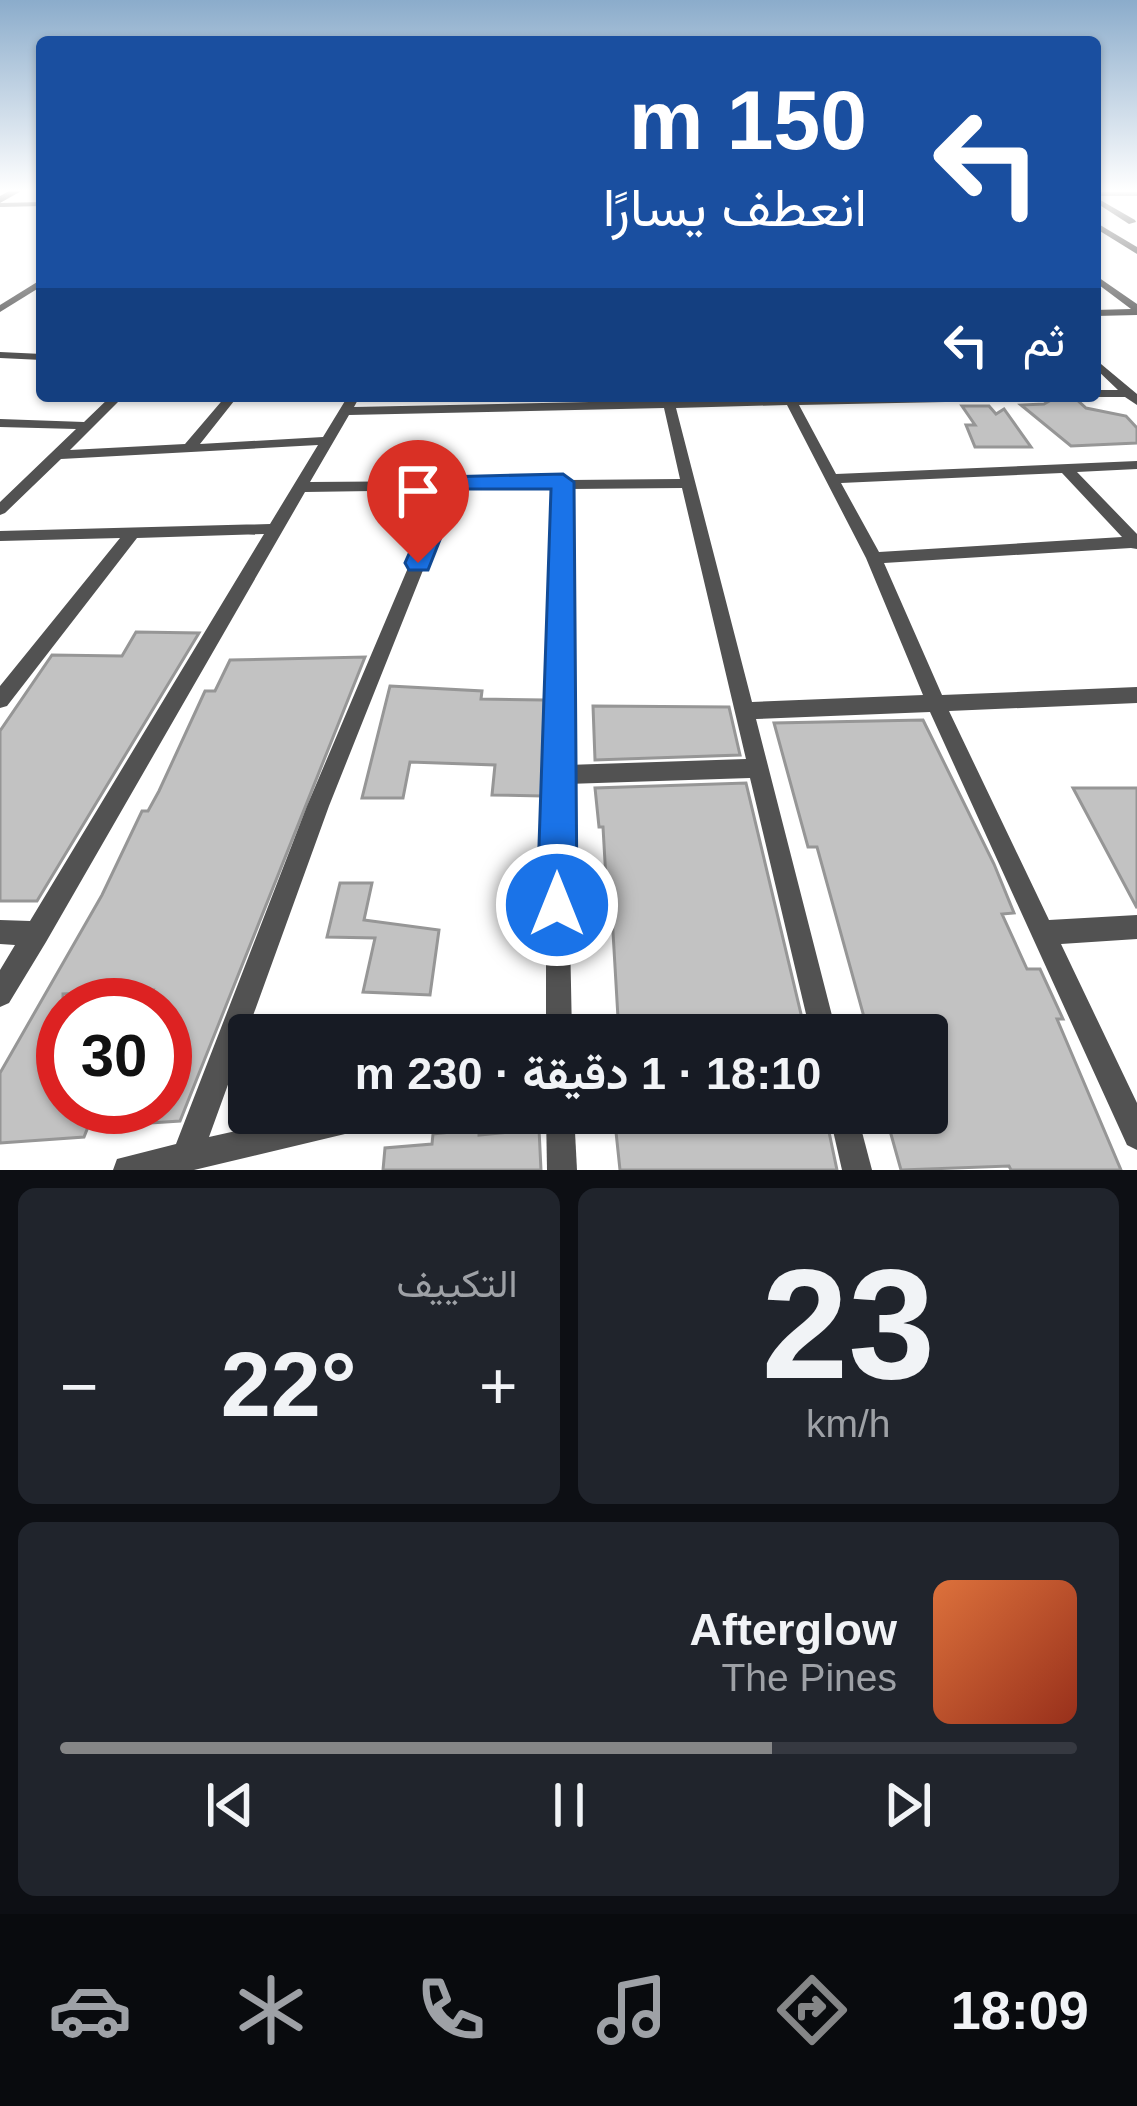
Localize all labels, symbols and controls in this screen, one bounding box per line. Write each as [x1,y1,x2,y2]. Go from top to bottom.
text: 150 m [629,73,867,167]
icon: left [909,84,1065,240]
text: انعطف يسارًا [603,177,867,237]
icon: left [933,312,999,378]
text: ثم [1023,315,1065,366]
pin [367,440,469,563]
icon: arrive [385,458,451,524]
position arrow [494,842,620,968]
speed limit sign: 30 [36,978,192,1134]
text: 18:10 · 1 دقيقة · 230 m [355,1048,821,1099]
text: 23 [761,1237,935,1411]
text: التكييف [397,1262,518,1305]
text: 22° [221,1335,357,1435]
text: − [60,1349,99,1423]
text: + [479,1349,517,1423]
text: km/h [806,1402,891,1445]
text: Afterglow [690,1604,897,1655]
text: The Pines [721,1656,897,1699]
icon: previous [197,1772,263,1838]
icon: pause [536,1772,602,1838]
icon: next [875,1772,941,1838]
icon: car [48,1968,132,2052]
icon: climate [229,1968,313,2052]
icon: phone [409,1968,493,2052]
icon: music [590,1968,674,2052]
icon: directions [770,1968,854,2052]
text: 18:09 [951,1980,1089,2040]

